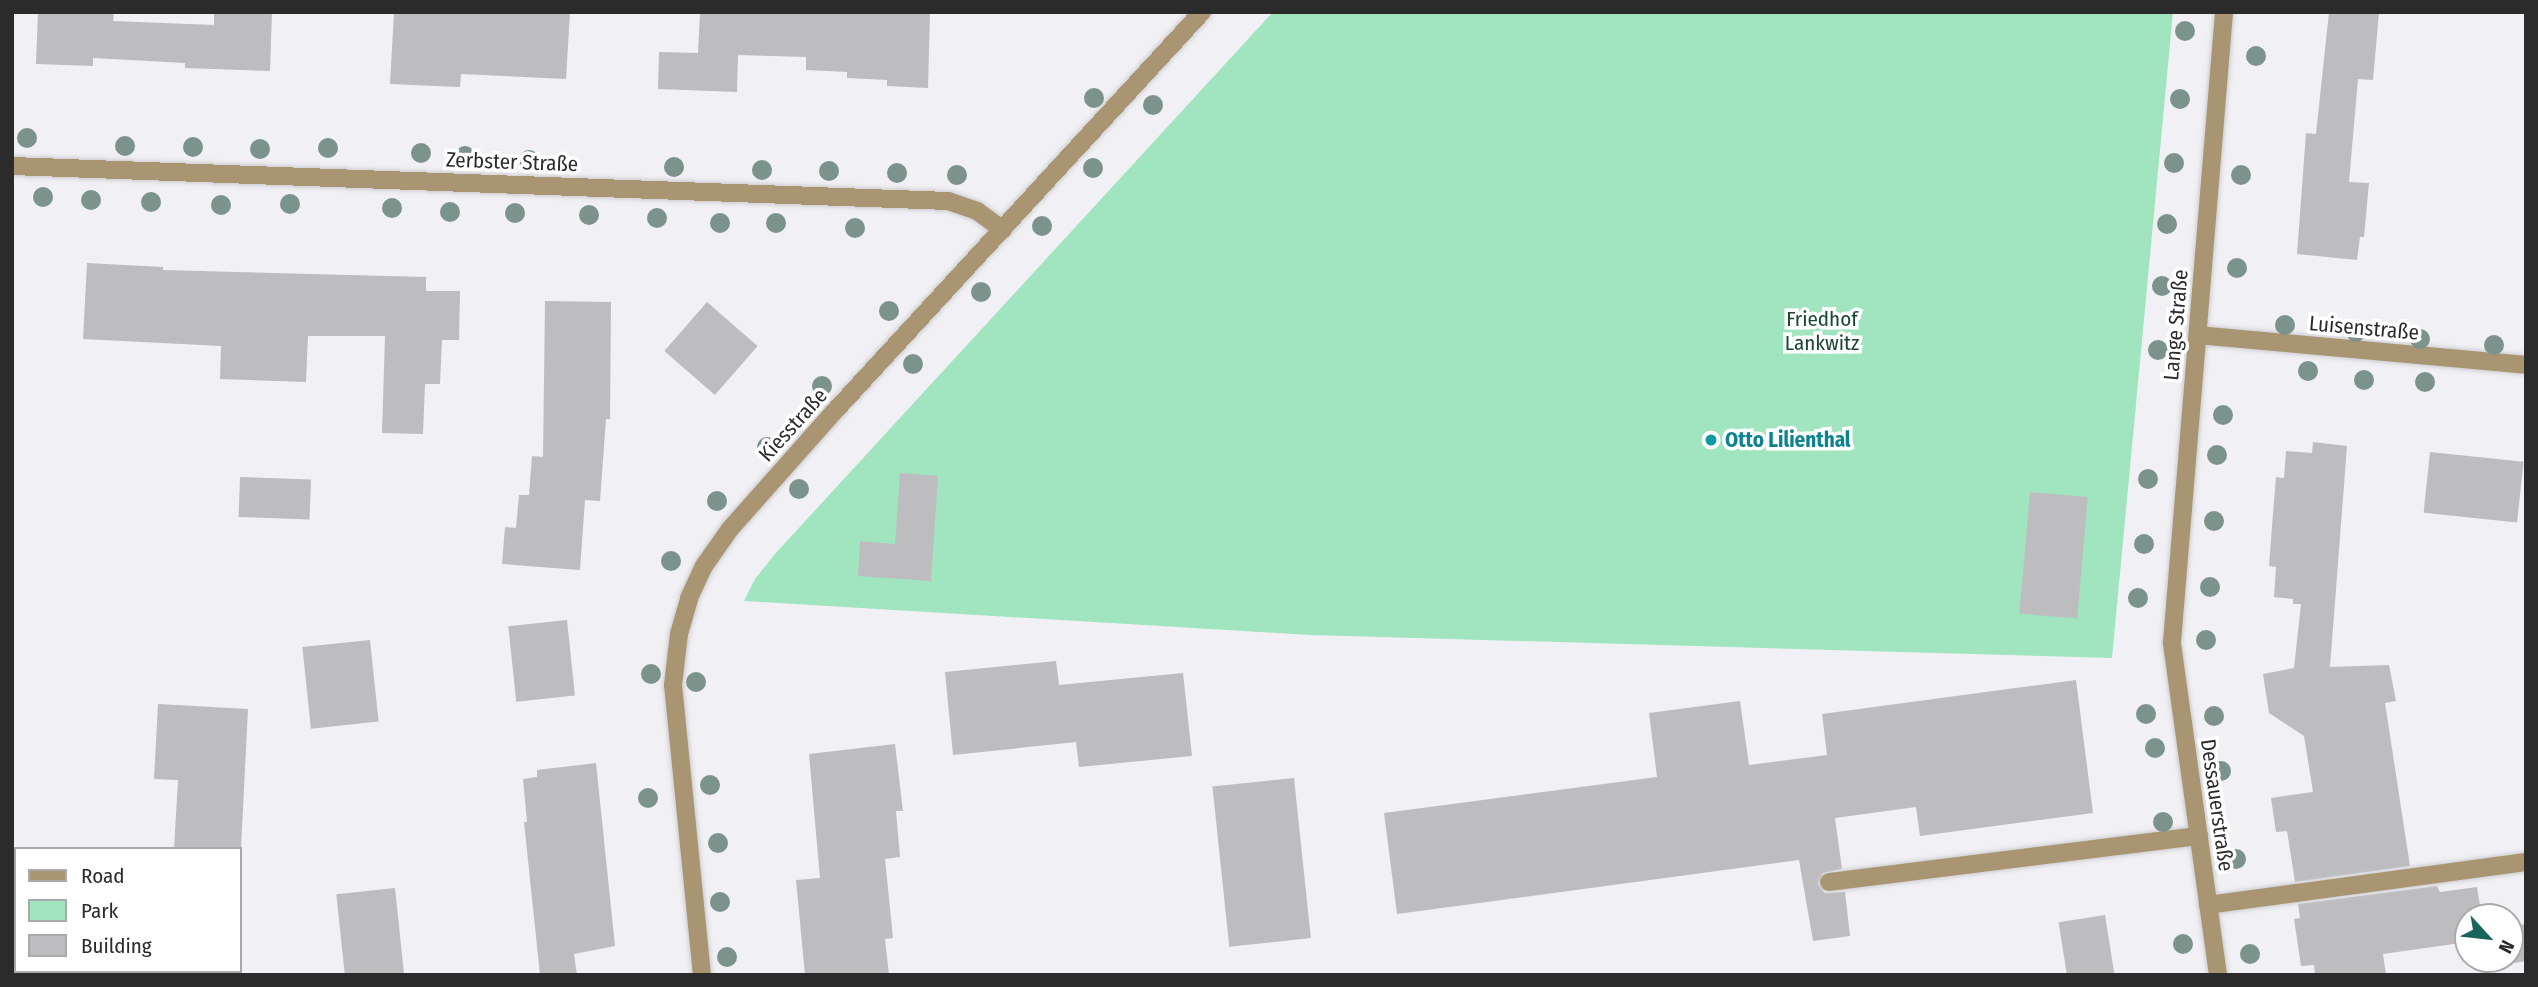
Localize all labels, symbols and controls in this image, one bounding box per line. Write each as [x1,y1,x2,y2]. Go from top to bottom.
street label: Zerbster Straße [445,147,579,177]
street label: Lange Straße [2159,269,2193,381]
park label: Friedhof Lankwitz [1785,306,1859,356]
street label: Luisenstraße [2308,311,2420,345]
street label: Kiesstraße [754,383,832,467]
place label: Otto Lilienthal [1725,427,1851,453]
marker: Otto Lilienthal [1703,432,1719,448]
street label: Dessauerstraße [2195,737,2239,873]
legend [14,847,242,973]
text: Road [81,863,125,889]
text: Park [81,898,118,924]
north arrow [2454,903,2524,973]
text: Building [81,933,152,959]
text: N [2494,937,2519,957]

